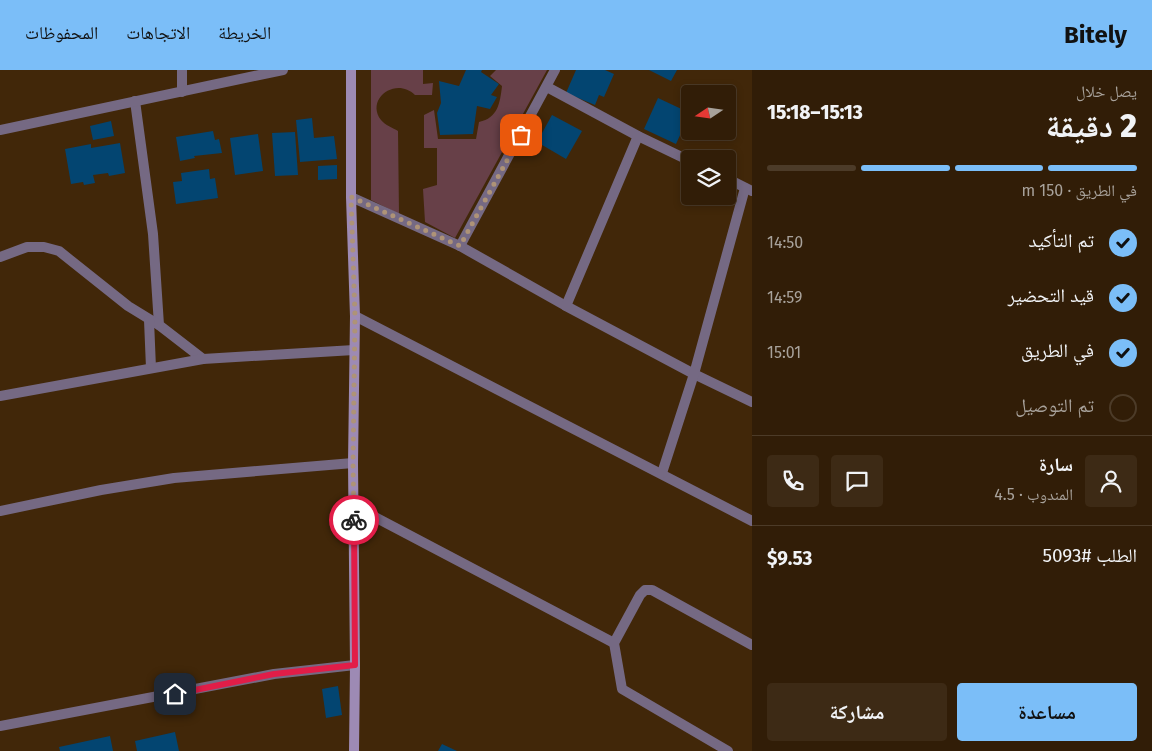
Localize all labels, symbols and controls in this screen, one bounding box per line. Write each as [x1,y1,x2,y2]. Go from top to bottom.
text: Bitely [1064,21,1127,49]
text: المحفوظات [25,22,98,44]
text: الاتجاهات [126,22,190,44]
text: الخريطة [218,22,271,44]
text: يصل خلال [1076,82,1137,101]
north arrow [681,85,736,140]
map controls [681,85,736,205]
text: 15:13–15:18 [767,101,863,124]
text: 2 دقيقة [1046,107,1137,145]
pin [500,114,542,156]
icon: bag [507,121,535,149]
button: layers [681,150,736,205]
text: في الطريق · 150 m [1021,181,1137,200]
text: تم التأكيد [1028,229,1094,252]
icon: check [1109,229,1137,257]
text: 14:50 [767,233,803,252]
text: قيد التحضير [1008,284,1094,307]
icon: check [1109,284,1137,312]
text: 14:59 [767,288,803,307]
text: في الطريق [1021,339,1094,362]
icon: check [1109,339,1137,367]
text: 15:01 [767,343,801,362]
text: تم التوصيل [1015,394,1094,417]
text: سارة [1039,453,1073,476]
button: phone [767,455,819,507]
button: chat [831,455,883,507]
button: person [1085,455,1137,507]
text: المندوب · 4.5 [994,485,1073,504]
courier [329,495,379,545]
icon: bike [340,506,368,534]
text: الطلب #5093 [1042,544,1137,567]
text: $9.53 [767,547,812,570]
pin [154,673,196,715]
icon: home [161,680,189,708]
button: مشاركة [767,683,947,741]
button: مساعدة [957,683,1137,741]

